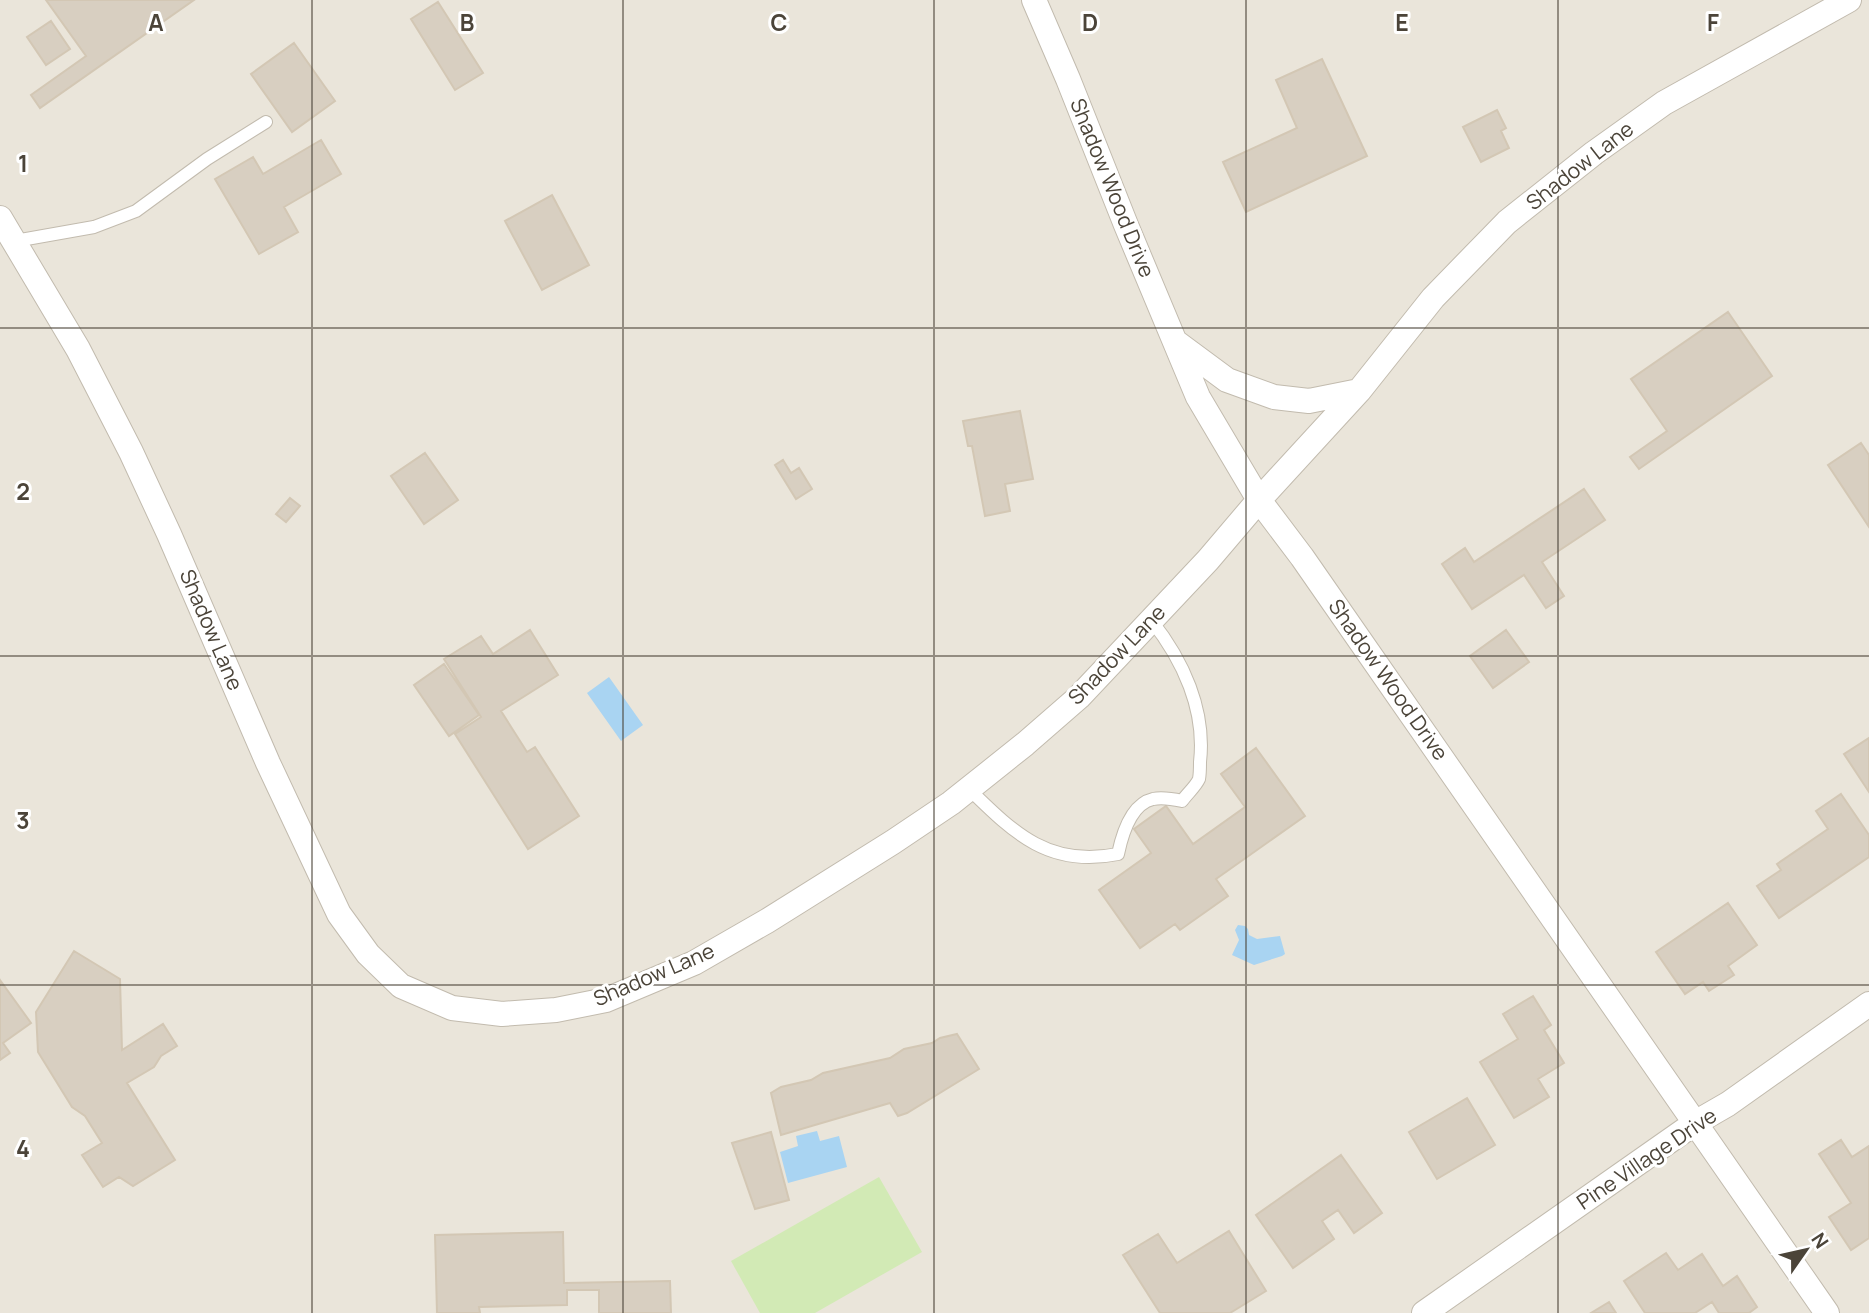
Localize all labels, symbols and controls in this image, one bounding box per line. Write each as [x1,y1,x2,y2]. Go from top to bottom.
text: A [148,6,164,38]
text: B [460,6,474,38]
text: C [771,6,788,38]
text: D [1082,6,1098,38]
text: E [1395,6,1409,38]
text: F [1707,6,1719,38]
street label: Shadow Wood Drive [1064,94,1162,281]
street label: Shadow Lane [1520,114,1639,216]
text: 1 [18,147,28,179]
text: 2 [16,475,30,507]
street label: Shadow Lane [174,565,250,694]
street label: Shadow Wood Drive [1323,593,1455,766]
street label: Shadow Lane [1061,598,1171,710]
text: 3 [16,804,30,836]
street label: Shadow Lane [589,936,718,1012]
street label: Pine Village Drive [1571,1101,1722,1215]
text: 4 [16,1132,30,1164]
north arrow [1771,1215,1841,1285]
text: N [1805,1228,1835,1253]

